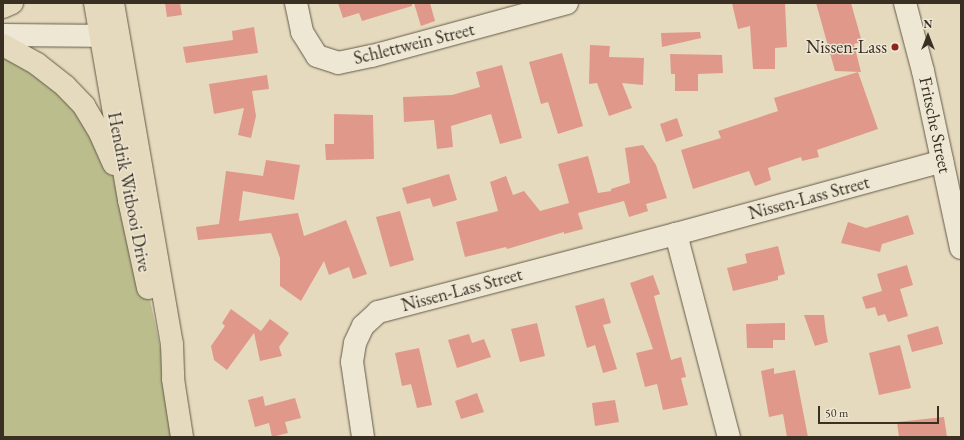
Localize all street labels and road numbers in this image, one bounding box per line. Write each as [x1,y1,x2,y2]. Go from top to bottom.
street label: Schlettwein Street [351,19,477,69]
street label: Fritsche Street [914,75,956,175]
street label: Hendrik Witbooi Drive [103,110,155,274]
street label: Nissen-Lass Street [746,171,872,225]
street label: Nissen-Lass Street [399,263,525,317]

